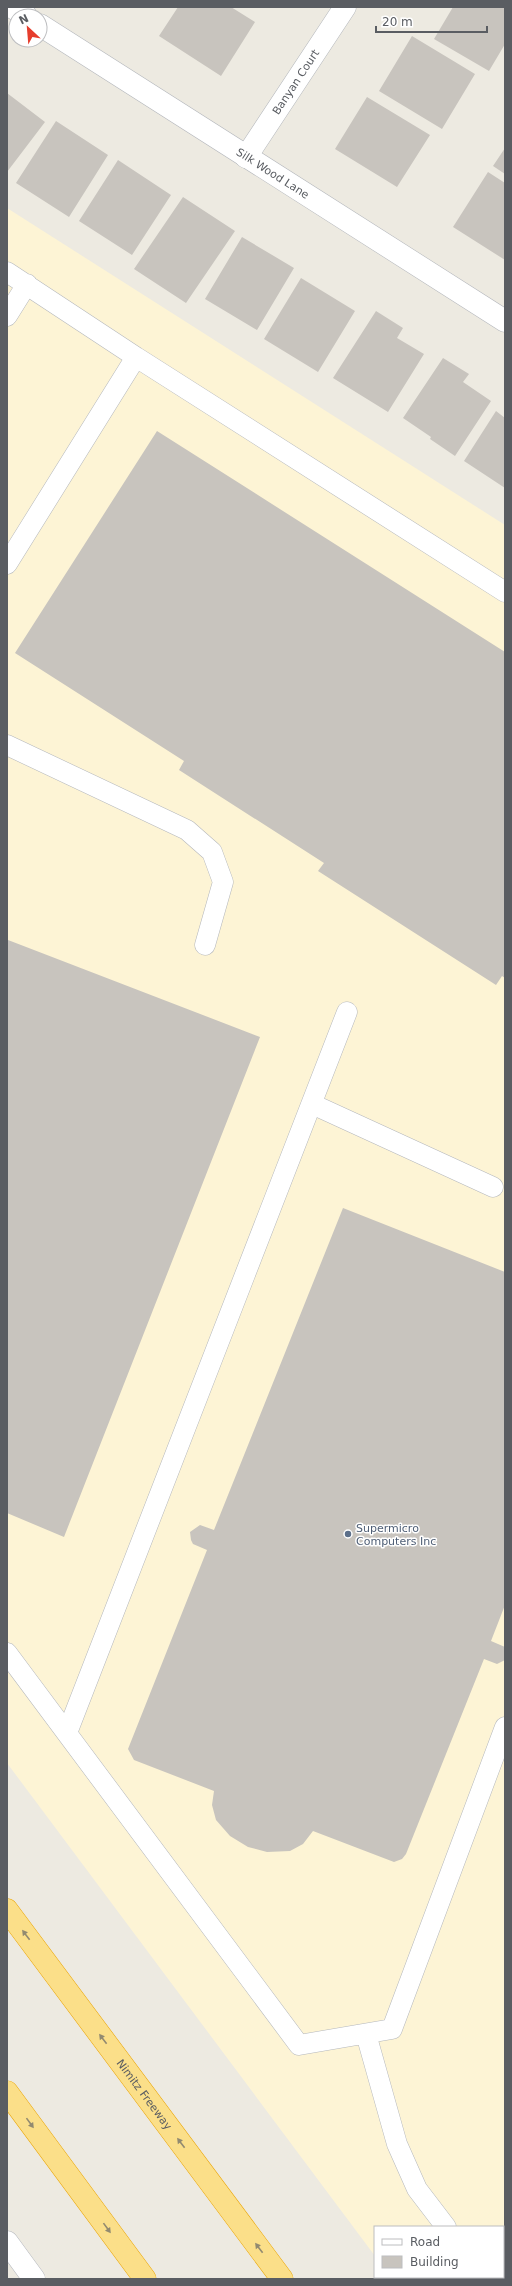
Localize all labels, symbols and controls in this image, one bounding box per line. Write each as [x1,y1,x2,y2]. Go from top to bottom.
north arrow [8,8,48,48]
scale bar [376,8,487,34]
text: N [17,12,31,27]
text: 20 m [382,15,413,29]
street label: Banyan Court [270,47,323,117]
street label: Silk Wood Lane [234,146,312,202]
place label: Supermicro Computers Inc [356,1522,436,1548]
marker: Supermicro Computers Inc [343,1529,353,1539]
one-way arrow [22,1930,30,1940]
one-way arrow [99,2034,107,2045]
street label: Nimitz Freeway [114,2057,175,2133]
one-way arrow [26,2118,34,2128]
one-way arrow [177,2138,185,2149]
one-way arrow [103,2222,111,2233]
legend [374,2226,504,2278]
text: Road [410,2235,440,2249]
one-way arrow [254,2242,263,2253]
text: Building [410,2255,459,2269]

